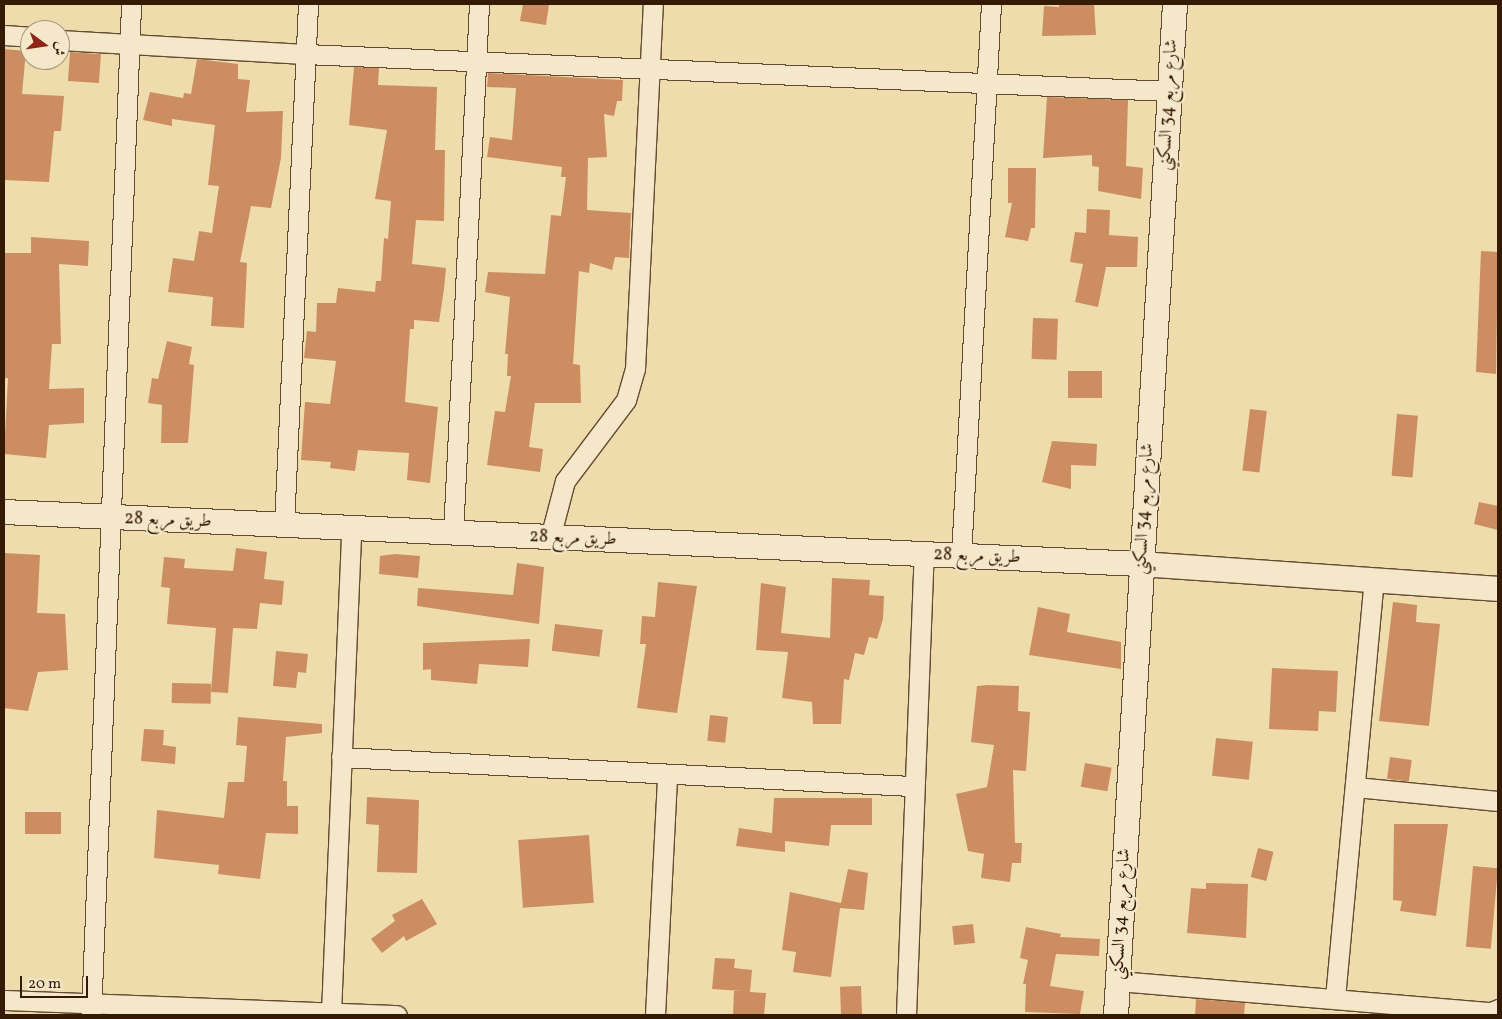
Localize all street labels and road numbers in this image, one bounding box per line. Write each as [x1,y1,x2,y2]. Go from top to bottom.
street label: شارع مربع 34 السكني [1155,39,1183,171]
street label: شارع مربع 34 السكني [1131,443,1159,575]
street label: طريق مربع 28 [124,509,212,533]
street label: طريق مربع 28 [529,527,617,551]
street label: طريق مربع 28 [933,545,1021,569]
street label: شارع مربع 34 السكني [1108,848,1136,980]

